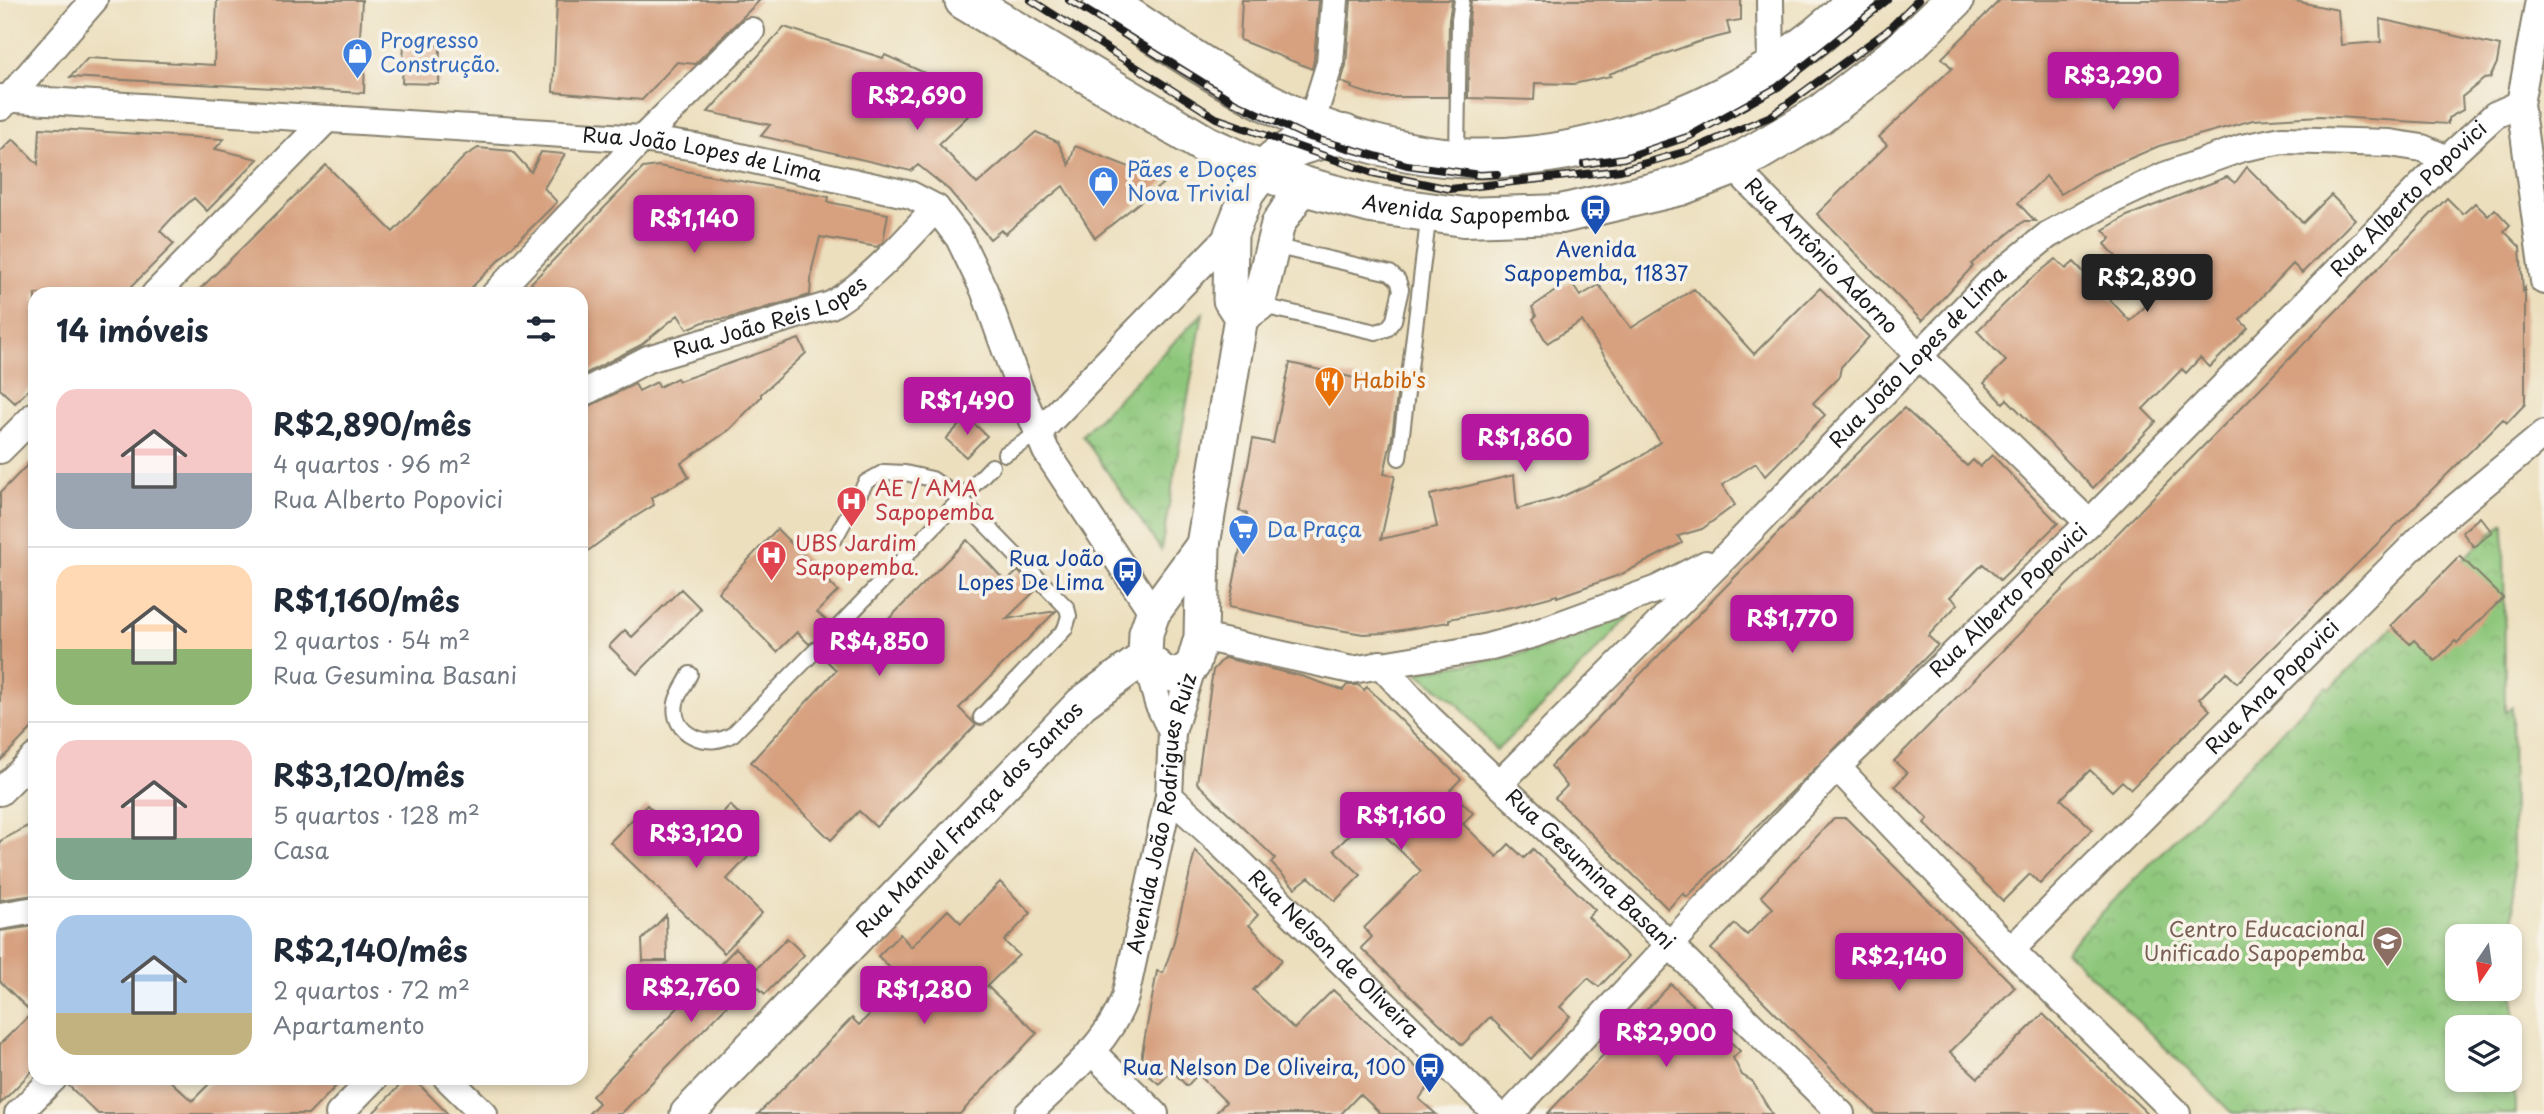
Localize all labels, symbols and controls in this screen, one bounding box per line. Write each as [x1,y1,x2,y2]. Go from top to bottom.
place label: Progresso Construção. [380,23,500,79]
shop icon: Progresso Construção. [340,36,374,80]
pin: R$3,290 [2048,52,2178,112]
text: R$3,290 [2064,57,2162,92]
pin: R$2,690 [852,72,982,132]
text: R$2,690 [868,77,966,112]
street label: Rua Alberto Popovici [2322,112,2493,283]
street label: Rua João Lopes de Lima [581,117,826,189]
place label: Pães e Doçes Nova Trivial [1127,152,1257,208]
shop icon: Pães e Doçes Nova Trivial [1087,165,1121,209]
street label: Rua Antônio Adorno [1738,169,1907,340]
street label: Avenida Sapopemba [1360,185,1572,231]
bus stop icon: Avenida Sapopemba, 11837 [1579,193,1613,237]
pin: R$1,140 [629,196,759,255]
text: R$1,140 [649,200,739,235]
place label: Avenida Sapopemba, 11837 [1504,232,1688,288]
pin: R$2,890 [2082,254,2212,314]
street label: Rua João Lopes de Lima [1820,257,2013,454]
text: R$2,890 [2098,259,2196,294]
street label: Rua João Reis Lopes [669,267,873,365]
text: 14 imóveis [56,307,209,352]
icon: filters [522,310,560,348]
place label: Habib's [1353,363,1426,395]
restaurant icon: Habib's [1313,364,1347,408]
pin: R$1,490 [902,378,1032,437]
text: R$1,490 [920,382,1014,417]
text: R$2,890/mês [273,401,471,446]
pin: R$1,860 [1460,414,1590,474]
icon: home [112,417,196,501]
text: R$1,860 [1478,419,1572,454]
text: 4 quartos · 96 m² [273,446,471,481]
place label: AE / AMA Sapopemba [875,471,994,527]
text: Rua Alberto Popovici [273,481,503,516]
hospital icon: AE / AMA Sapopemba [835,484,869,528]
place label: Da Praça [1267,512,1362,544]
supermarket icon: Da Praça [1227,513,1261,557]
street label: Rua Alberto Popovici [1921,515,2094,684]
place label: UBS Jardim Sapopemba. [795,526,919,582]
hospital icon: UBS Jardim Sapopemba. [755,539,789,583]
place label: Rua João Lopes De Lima [958,541,1105,597]
bus stop icon: Rua João Lopes De Lima [1110,554,1144,598]
text: R$1,160/mês [273,577,460,622]
icon: home [112,593,196,677]
pin: R$1,770 [1727,596,1857,655]
text: R$1,770 [1746,600,1838,635]
street label: Rua Ana Popovici [2197,611,2346,760]
pin: R$4,850 [814,618,944,678]
text: 2 quartos · 54 m² [273,622,470,657]
text: R$4,850 [830,623,928,658]
text: Rua Gesumina Basani [273,657,517,692]
street label: Avenida João Rodrigues Ruiz [1117,669,1204,957]
street label: Rua Manuel França dos Santos [847,693,1089,944]
text: R$3,120/mês [273,752,465,797]
icon: home [112,768,196,852]
street label: Rua Gesumina Basani [1499,780,1683,956]
pin: R$1,160 [1336,792,1466,852]
text: 5 quartos · 128 m² [273,797,480,832]
text: R$1,160 [1356,797,1446,832]
pin: R$3,120 [631,810,761,870]
text: R$3,120 [649,815,743,850]
text: Casa [273,832,329,867]
street label: Rua Nelson de Oliveira [1242,861,1428,1044]
place label: Centro Educacional Unificado Sapopemba [2143,912,2365,968]
north arrow [2445,924,2522,1001]
map controls [2445,924,2522,1092]
school or university icon: Centro Educacional Unificado Sapopemba [2371,925,2405,969]
text: R$2,140/mês [273,927,468,972]
pin: R$2,140 [1834,934,1964,993]
text: R$2,140 [1851,938,1947,973]
icon: home [112,943,196,1027]
pin: R$2,760 [626,964,756,1024]
pin: R$1,280 [859,967,989,1026]
text: R$2,760 [642,969,740,1004]
text: R$1,280 [876,971,972,1006]
text: 2 quartos · 72 m² [273,972,470,1007]
text: Apartamento [273,1007,425,1042]
pin: R$2,900 [1601,1010,1731,1069]
text: R$2,900 [1616,1014,1716,1049]
button: layers [2445,1015,2522,1092]
place label: Rua Nelson De Oliveira, 100 [1122,1050,1406,1082]
bus stop icon: Rua Nelson De Oliveira, 100 [1412,1051,1446,1095]

